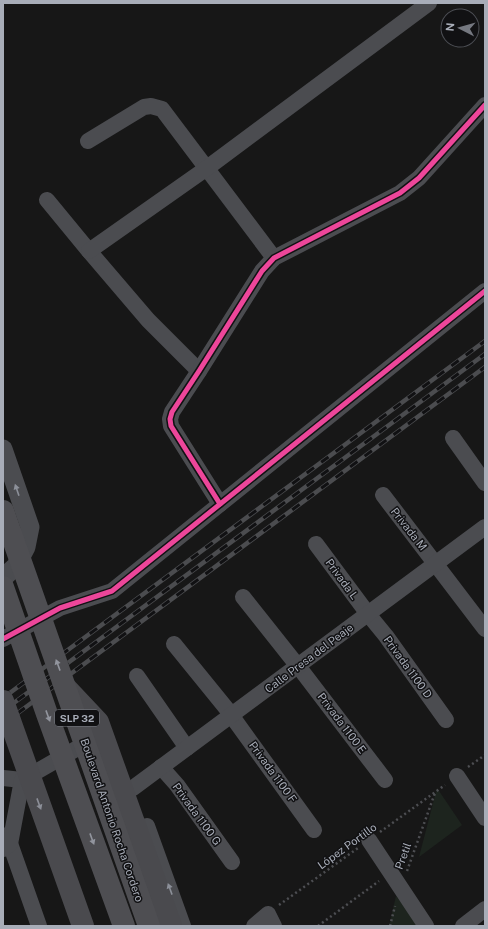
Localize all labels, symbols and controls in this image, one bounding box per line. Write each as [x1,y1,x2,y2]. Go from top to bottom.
north arrow [440,8,480,48]
text: N [444,22,456,32]
one-way arrow [14,484,20,496]
street label: Privada M [389,505,429,553]
street label: Privada L [323,556,361,602]
street label: Calle Presa del Peaje [263,621,355,695]
street label: Privada 1100 D [382,634,435,701]
one-way arrow [54,658,60,670]
street label: Privada 1100 E [315,690,369,756]
road number: SLP 32 [55,710,99,726]
one-way arrow [45,711,51,723]
street label: Boulevard Antonio Rocha Cordero [78,737,146,903]
street label: Privada 1100 F [247,739,299,805]
street label: Privada 1100 G [170,781,224,847]
one-way arrow [37,798,43,810]
street label: López Portillo [315,821,379,871]
one-way arrow [89,833,95,845]
street label: Pretil [393,841,413,871]
one-way arrow [167,883,173,895]

